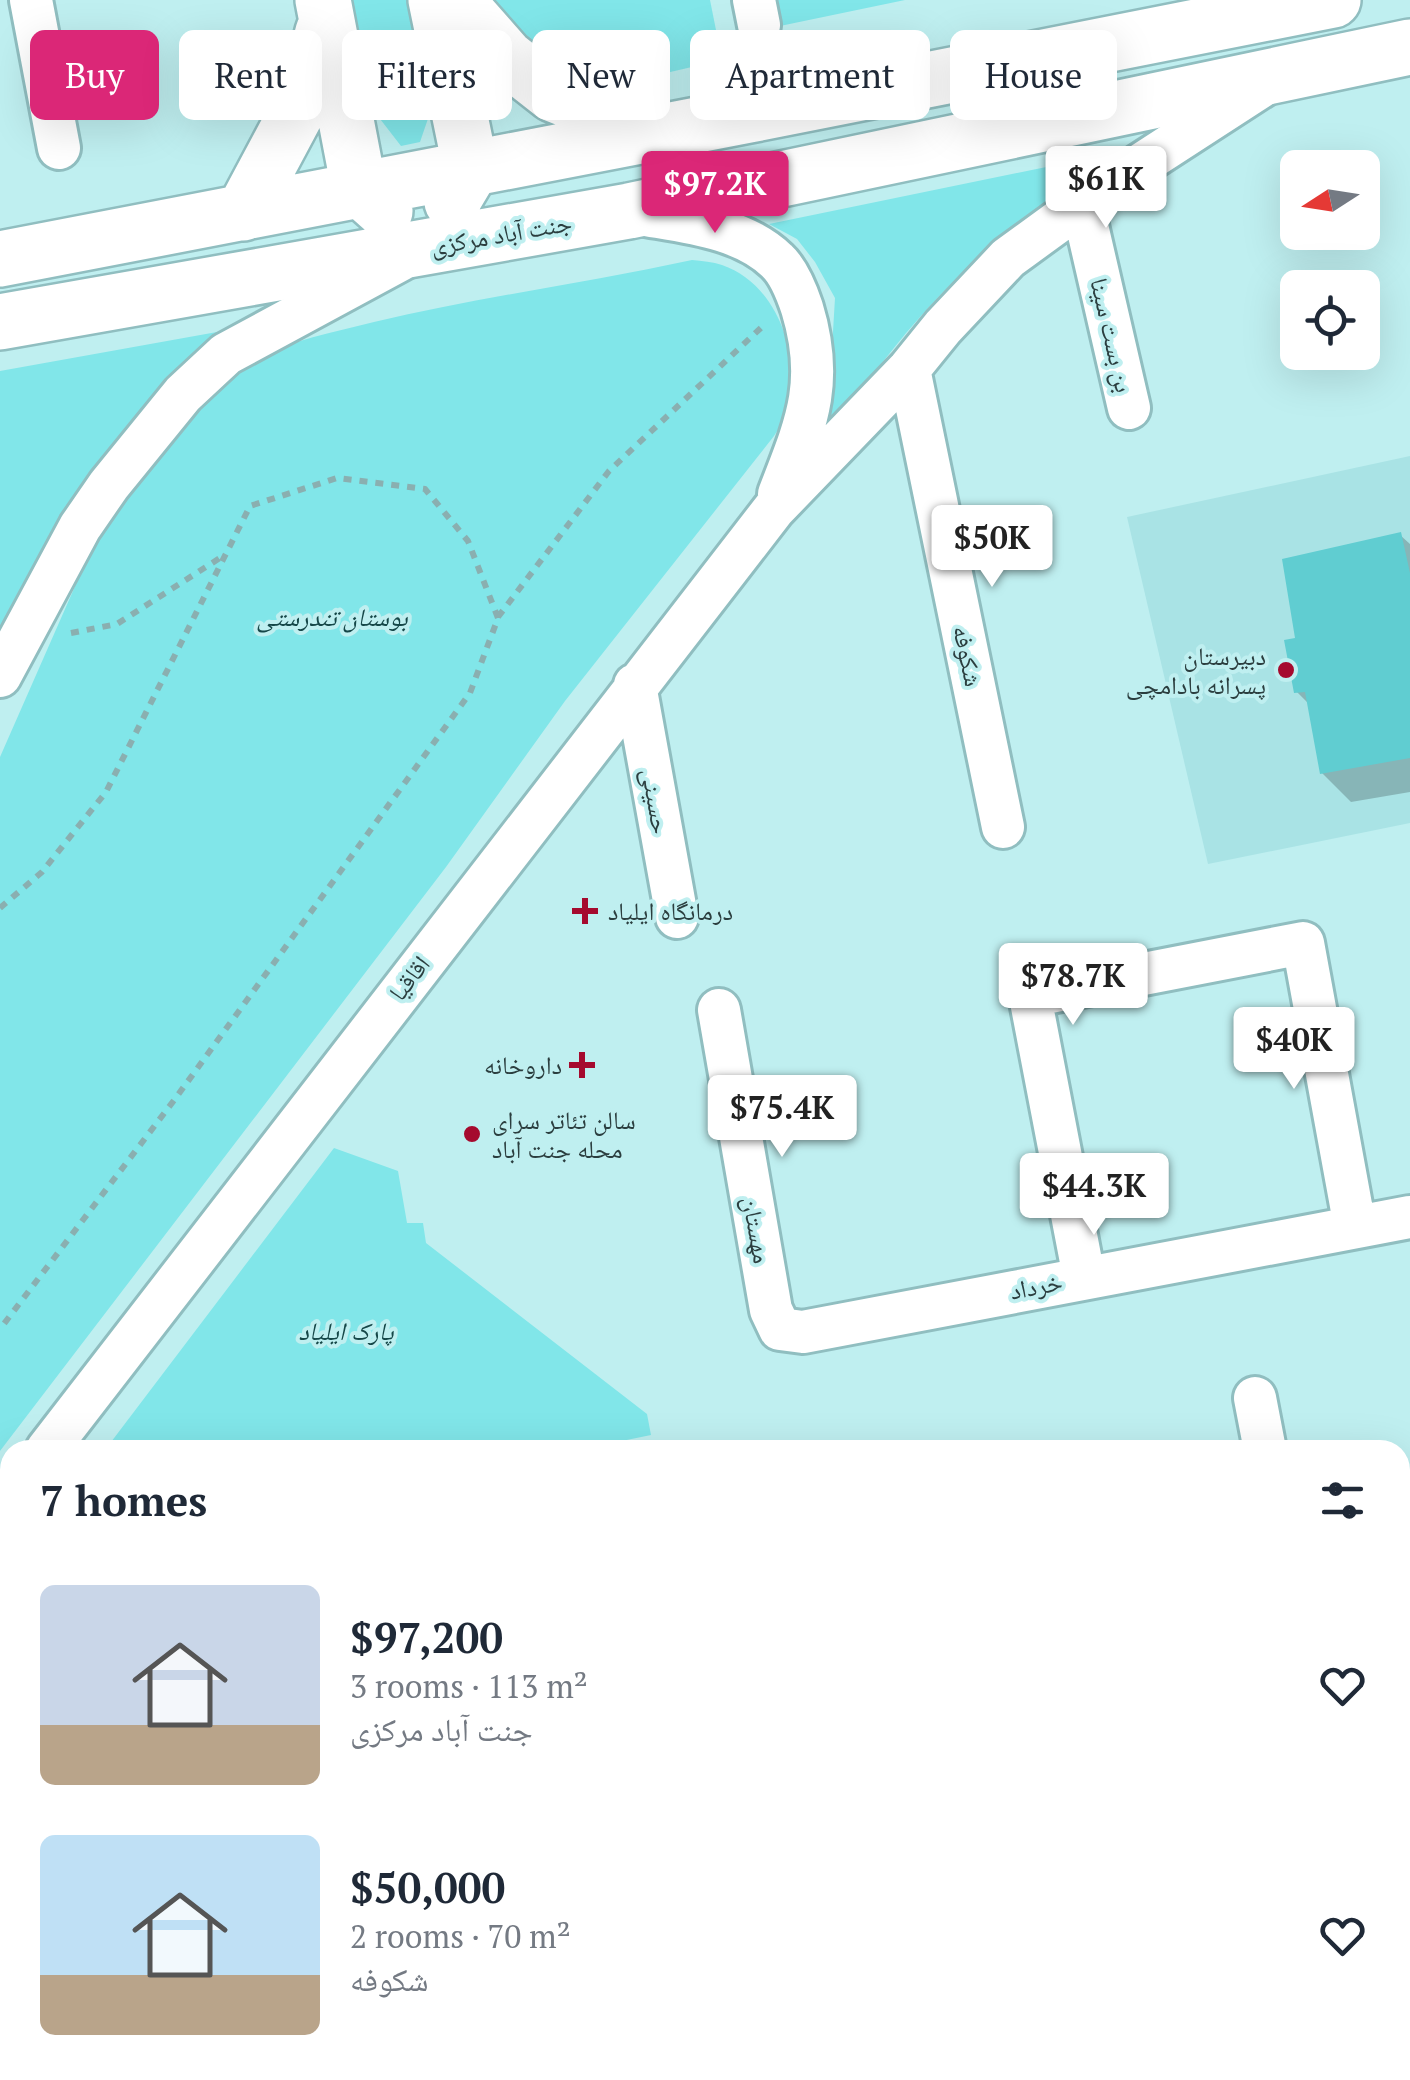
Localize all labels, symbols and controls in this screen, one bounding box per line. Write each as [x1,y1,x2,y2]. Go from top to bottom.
chip: Buy [30,30,159,120]
chip: Rent [179,30,322,120]
chip: Filters [342,30,512,120]
chip: New [532,30,670,120]
chip: Apartment [690,30,930,120]
chip: House [950,30,1117,120]
pin: $61K [1047,146,1165,231]
north arrow [1280,150,1380,250]
map controls [1280,150,1380,370]
pin: $97.2K [634,151,796,236]
text: $61K [1068,157,1144,199]
text: $97.2K [664,162,766,204]
street label: جنت آباد مرکزی [428,205,574,262]
button: locate [1280,270,1380,370]
street label: بن بست سینا [1083,274,1142,395]
pin: $50K [933,505,1051,590]
text: $50K [954,516,1030,558]
park label: بوستان تندرستی [256,600,409,633]
street label: شکوفه [946,622,991,689]
place label: دبیرستان پسرانه بادامچی [1126,639,1266,701]
marker: دبیرستان پسرانه بادامچی [1275,659,1297,681]
street label: حسینی [635,766,678,836]
place label: درمانگاه ایلیاد [608,894,733,927]
marker: درمانگاه ایلیاد [572,898,598,924]
pin: $78.7K [992,943,1154,1028]
street label: اقاقیا [381,948,437,1007]
text: $78.7K [1021,954,1125,996]
pin: $40K [1235,1007,1353,1092]
text: $40K [1256,1018,1332,1060]
place label: داروخانه [484,1048,562,1081]
marker: داروخانه [571,1054,593,1076]
pin: $75.4K [701,1075,863,1160]
text: $75.4K [730,1086,834,1128]
place label: سالن تئاتر سرای محله جنت آباد [492,1103,636,1165]
marker: سالن تئاتر سرای محله جنت آباد [461,1123,483,1145]
pin: $44.3K [1013,1153,1175,1238]
text: $44.3K [1042,1164,1146,1206]
street label: مهستان [735,1194,780,1266]
street label: خرداد [1007,1264,1065,1307]
park label: پارک ایلیاد [298,1314,394,1347]
text: 7 homes [40,1472,207,1528]
icon: filters [1315,1473,1370,1528]
text: $97,200 [350,1609,503,1665]
icon: home [120,1625,240,1745]
icon: heart [1315,1658,1370,1713]
text: 3 rooms · 113 m² [350,1665,588,1707]
text: جنت آباد مرکزی [350,1708,533,1750]
text: $50,000 [350,1859,505,1915]
icon: home [120,1875,240,1995]
icon: heart [1315,1908,1370,1963]
text: 2 rooms · 70 m² [350,1915,571,1957]
text: شکوفه [350,1958,429,2000]

